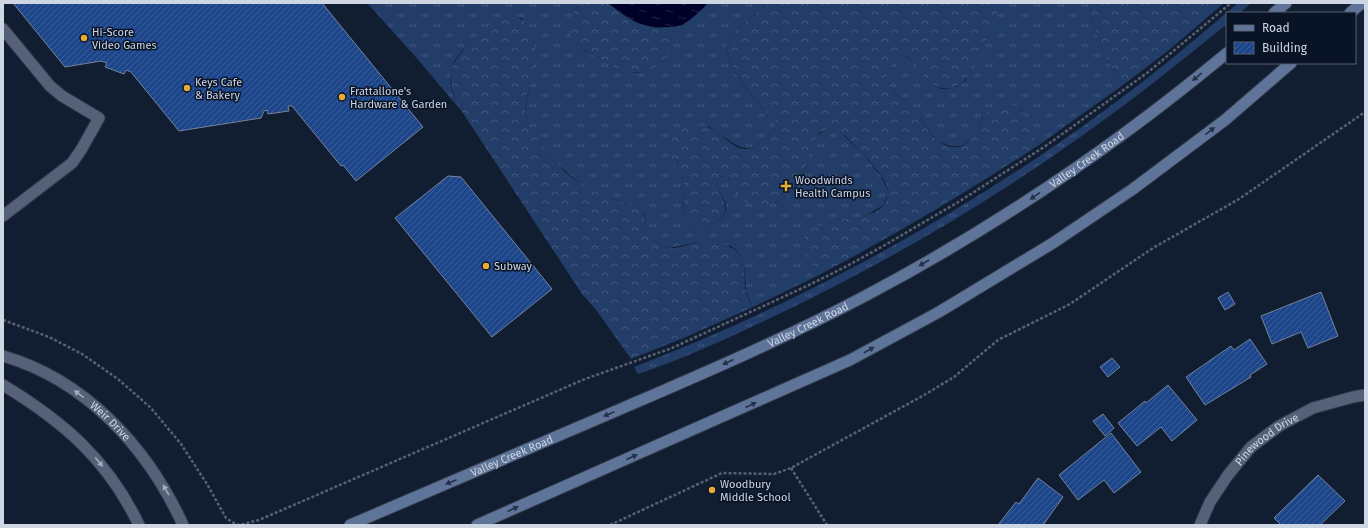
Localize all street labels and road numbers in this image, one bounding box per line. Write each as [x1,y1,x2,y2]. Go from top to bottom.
street label: Valley Creek Road [1047,130,1127,191]
street label: Valley Creek Road [766,300,851,350]
street label: Weir Drive [87,399,133,444]
street label: Pinewood Drive [1233,411,1301,468]
street label: Valley Creek Road [469,433,555,479]

